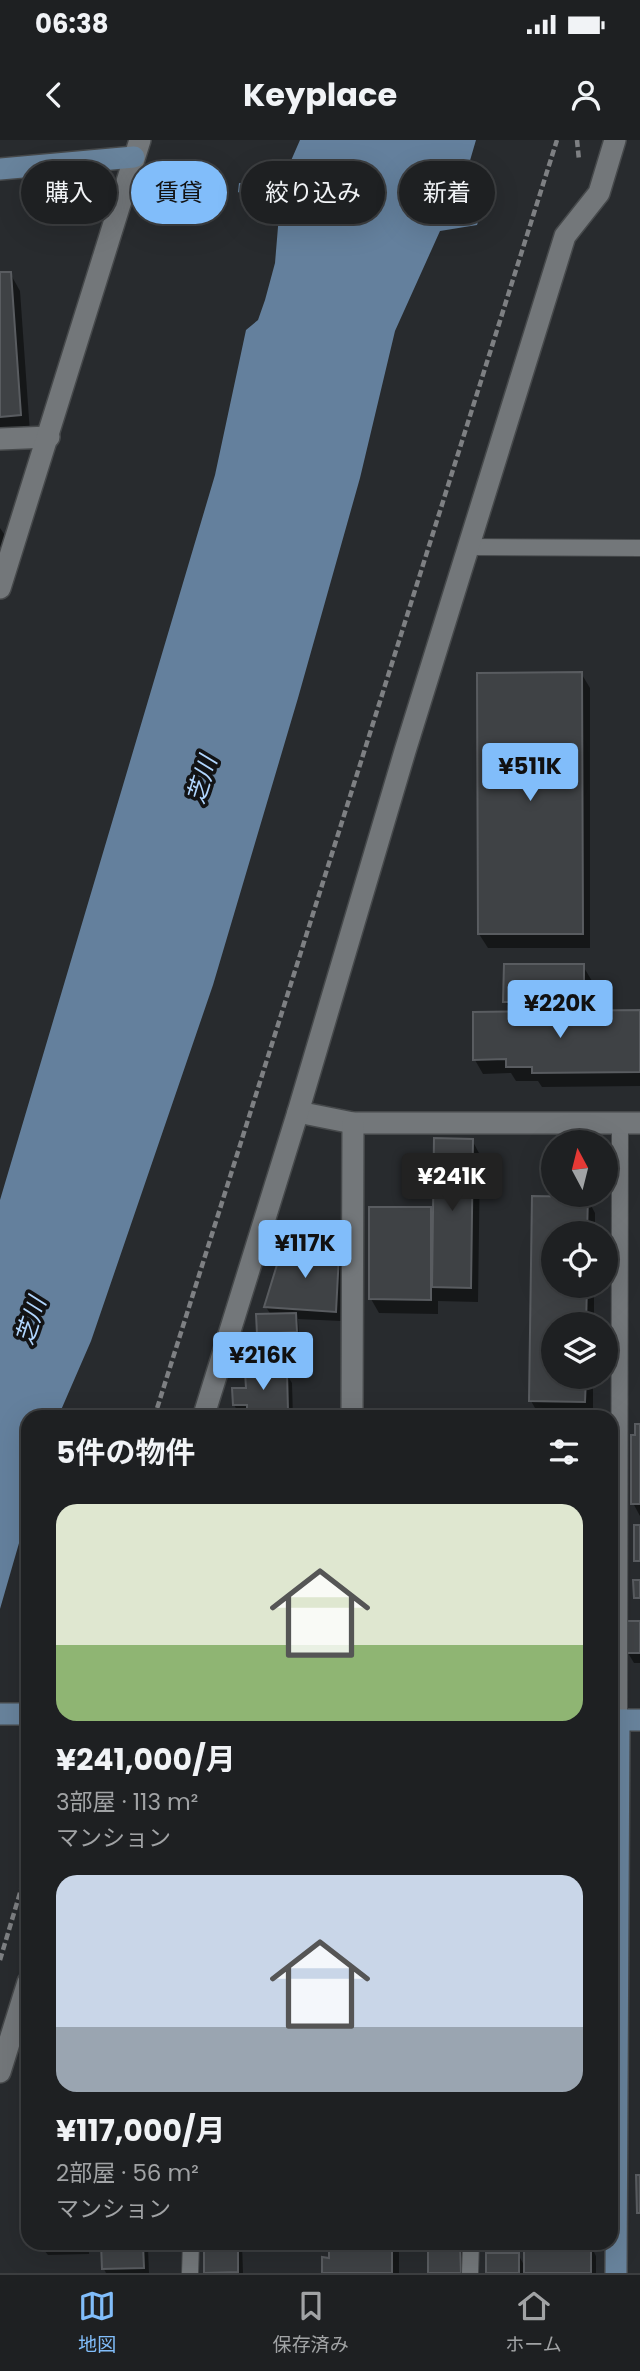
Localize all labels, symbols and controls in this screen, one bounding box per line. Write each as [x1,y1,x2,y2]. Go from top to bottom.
text: 06:38 [35,6,108,42]
text: Keyplace [243,72,397,117]
icon: back [35,76,73,114]
icon: person [567,76,605,114]
chip: 購入 [21,161,117,224]
chip: 賃貸 [131,161,227,224]
chip: 絞り込み [241,161,385,224]
chip: 新着 [399,161,495,224]
pin: ¥511K [481,744,579,803]
water label: 芝川 [179,749,225,808]
text: ¥511K [498,750,562,782]
pin: ¥220K [511,981,609,1040]
text: ¥220K [524,987,596,1019]
north arrow [541,1130,618,1208]
map controls [541,1130,618,1389]
pin: ¥241K [403,1154,501,1213]
text: ¥241K [418,1160,486,1192]
pin: ¥117K [256,1220,354,1280]
button: locate [541,1221,618,1298]
text: ¥117K [274,1227,336,1259]
water label: 芝川 [7,1290,55,1349]
button: layers [541,1312,618,1389]
pin: ¥216K [214,1332,312,1392]
text: ¥216K [229,1339,297,1371]
text: 5件の物件 [56,1431,196,1474]
icon: filters [545,1433,583,1471]
icon: home [257,1550,383,1676]
text: ¥241,000/月 [56,1738,236,1781]
text: 3部屋 · 113 m² [56,1786,198,1818]
text: マンション [56,1822,171,1854]
icon: home [257,1921,383,2047]
text: ¥117,000/月 [56,2109,226,2152]
text: 2部屋 · 56 m² [56,2157,199,2189]
text: マンション [56,2193,171,2225]
tab: 地図 [78,2287,116,2359]
tab: 保存済み [273,2287,349,2359]
tab: ホーム [505,2287,562,2359]

